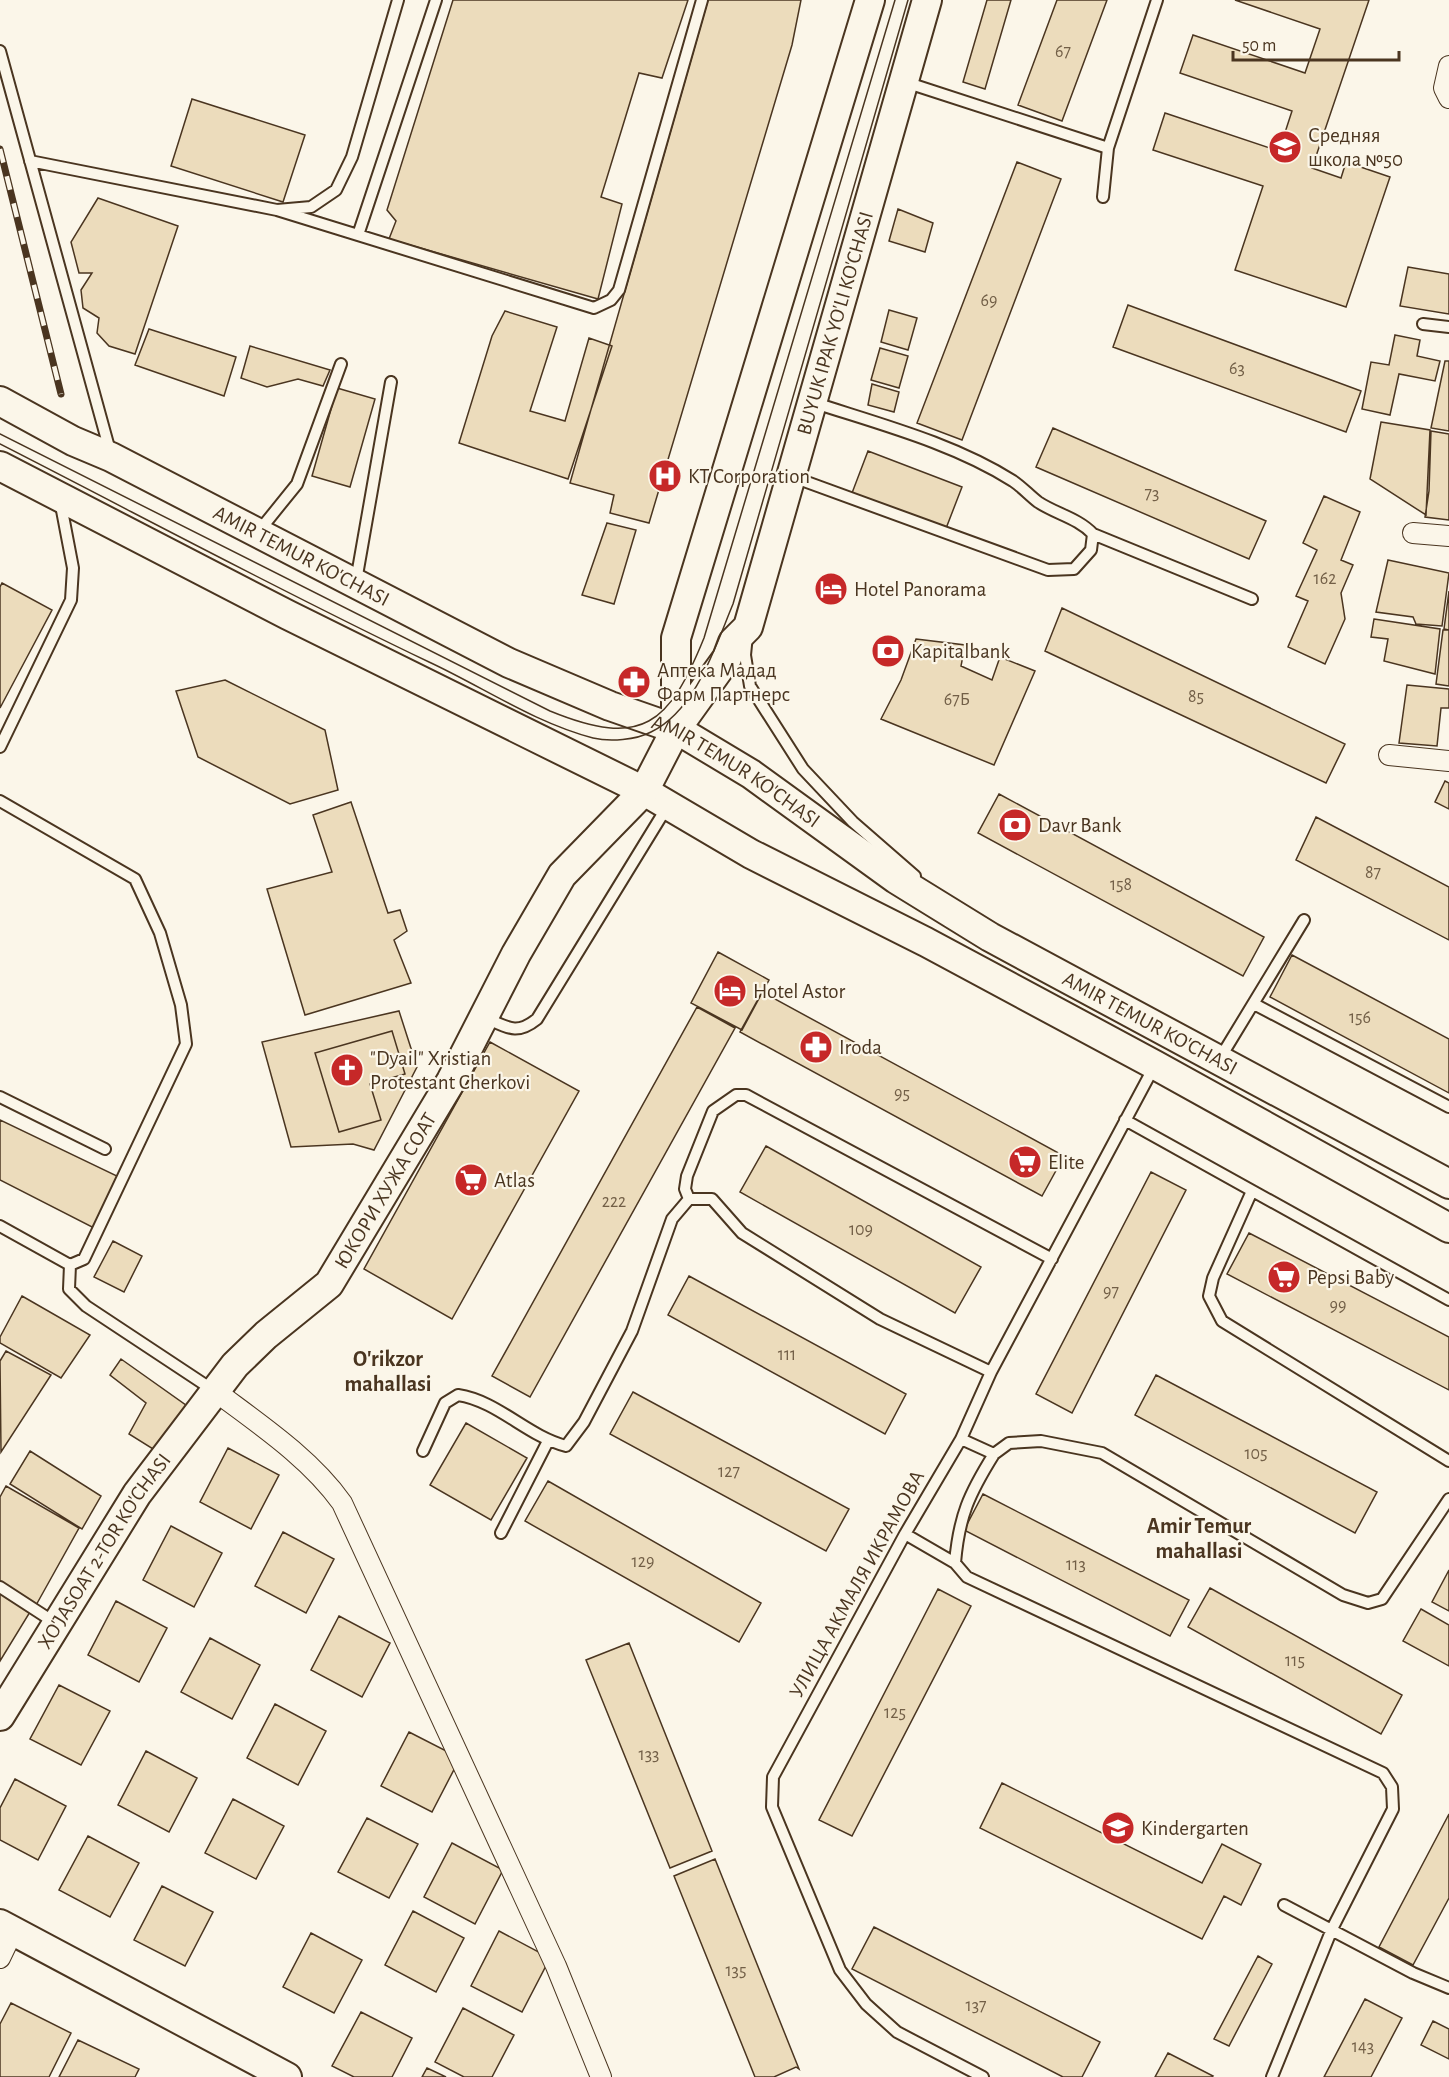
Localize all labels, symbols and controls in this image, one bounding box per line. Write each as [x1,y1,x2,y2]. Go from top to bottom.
scale bar [1233,24,1400,62]
text: 50 m [1242,37,1276,55]
house number: 67 [1055,43,1071,61]
place label: Средняя школа №50 [1308,125,1403,170]
school or university icon: Средняя школа №50 [1267,129,1303,165]
street label: BUYUK IPAK YO'LI KO'CHASI [793,209,877,437]
house number: 69 [981,292,997,310]
house number: 63 [1229,360,1245,378]
hospital icon: KT Corporation [647,458,683,494]
place label: KT Corporation [688,466,810,487]
house number: 73 [1145,485,1159,503]
street label: AMIR TEMUR KO'CHASI [210,501,393,610]
house number: 162 [1314,570,1336,588]
hotel icon: Hotel Panorama [813,571,849,607]
place label: Hotel Panorama [854,579,987,600]
bank icon: Kapitalbank [870,633,906,669]
place label: Kapitalbank [911,641,1010,662]
place label: Аптека Мадад Фарм Партнерс [657,660,790,705]
pharmacy icon: Аптека Мадад Фарм Партнерс [616,664,652,700]
house number: 85 [1188,688,1204,706]
house number: 67Б [944,691,970,709]
street label: AMIR TEMUR KO'CHASI [649,711,824,831]
bank icon: Davr Bank [997,807,1033,843]
place label: Davr Bank [1038,815,1122,836]
house number: 87 [1365,864,1381,882]
house number: 158 [1110,876,1132,894]
street label: AMIR TEMUR KO'CHASI [1059,968,1241,1079]
hotel icon: Hotel Astor [712,973,748,1009]
place label: Hotel Astor [753,981,845,1002]
house number: 156 [1349,1009,1371,1027]
pharmacy icon: Iroda [798,1029,834,1065]
place label: Iroda [839,1037,882,1058]
place label: "Dyail" Xristian Protestant Cherkovi [370,1048,530,1093]
church icon: "Dyail" Xristian Protestant Cherkovi [329,1052,365,1088]
house number: 95 [894,1085,910,1103]
street label: ЮКОРИ ХУЖА СОАТ [330,1109,440,1272]
supermarket icon: Elite [1007,1144,1043,1180]
place label: Elite [1048,1152,1084,1173]
supermarket icon: Atlas [453,1162,489,1198]
place label: Atlas [494,1170,535,1191]
house number: 222 [602,1193,626,1211]
house number: 109 [849,1221,873,1239]
supermarket icon: Pepsi Baby [1266,1259,1302,1295]
place label: Pepsi Baby [1307,1267,1394,1288]
house number: 97 [1103,1283,1119,1301]
house number: 99 [1330,1297,1346,1315]
house number: 111 [778,1346,796,1364]
district label: O'rikzor mahallasi [345,1348,432,1395]
house number: 105 [1244,1445,1268,1463]
street label: XO'JASOAT 2-TOR KO'CHASI [34,1449,174,1652]
house number: 127 [718,1463,740,1481]
street label: УЛИЦА АКМАЛЯ ИКРАМОВА [786,1467,928,1701]
district label: Amir Temur mahallasi [1147,1515,1252,1562]
house number: 129 [632,1553,654,1571]
house number: 113 [1066,1556,1086,1574]
house number: 115 [1285,1652,1305,1670]
house number: 125 [884,1704,906,1722]
house number: 133 [638,1746,660,1764]
school or university icon: Kindergarten [1100,1810,1136,1846]
place label: Kindergarten [1141,1818,1249,1839]
house number: 135 [725,1962,747,1980]
house number: 137 [965,1997,987,2015]
house number: 143 [1352,2038,1374,2056]

